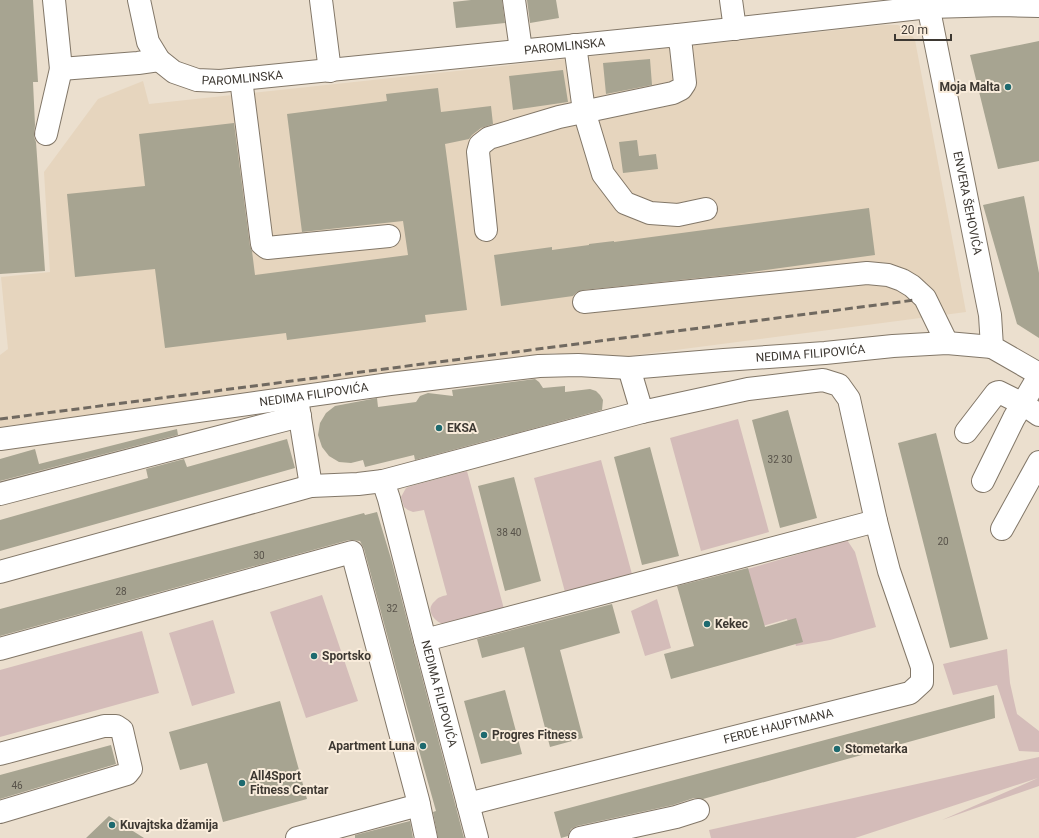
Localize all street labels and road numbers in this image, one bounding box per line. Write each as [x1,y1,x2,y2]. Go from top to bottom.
street label: PAROMLINSKA [523,35,606,57]
street label: PAROMLINSKA [201,68,284,88]
street label: ENVERA ŠEHOVIĆA [950,150,985,256]
street label: NEDIMA FILIPOVIĆA [755,342,866,365]
street label: NEDIMA FILIPOVIĆA [259,380,369,409]
street label: NEDIMA FILIPOVIĆA [418,639,460,749]
street label: FERDE HAUPTMANA [722,706,835,747]

